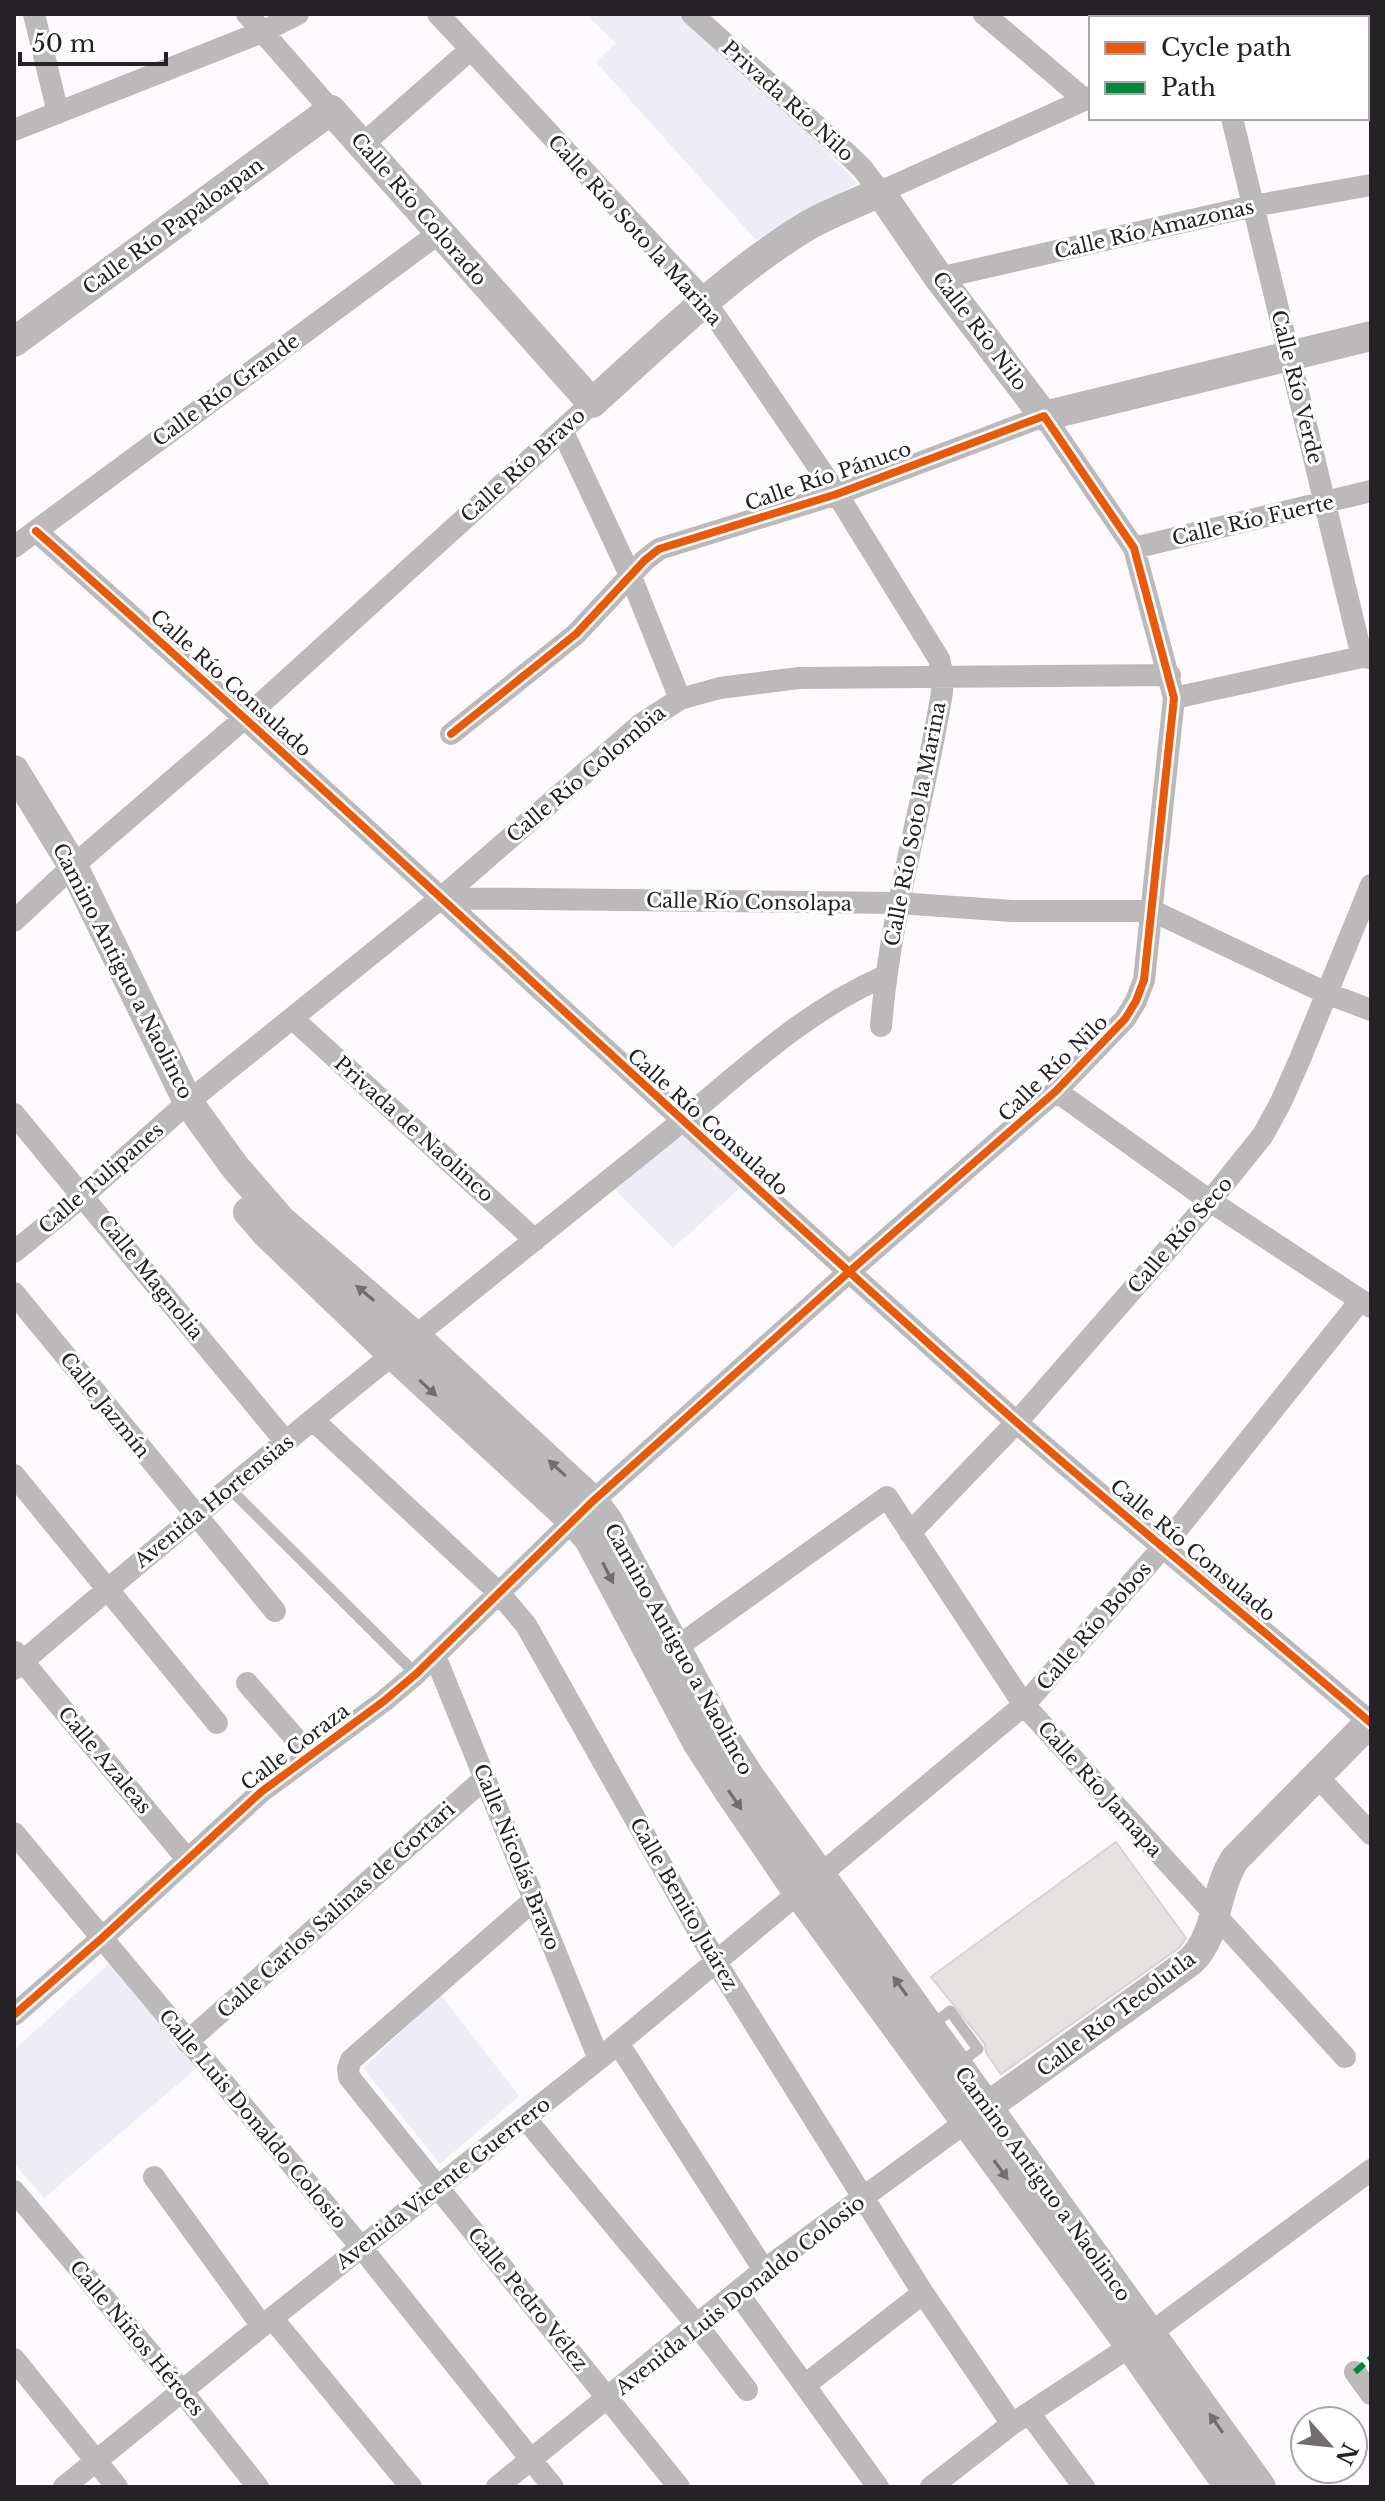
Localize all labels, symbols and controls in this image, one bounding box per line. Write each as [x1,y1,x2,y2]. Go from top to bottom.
scale bar [20,16,166,66]
legend [1089,16,1369,120]
text: 50 m [32,29,96,58]
text: Cycle path [1161,33,1292,62]
street label: Privada Río Nilo [717,36,859,166]
text: Path [1161,73,1216,102]
street label: Calle Río Colorado [346,128,492,290]
street label: Calle Río Soto la Marina [543,130,728,331]
street label: Calle Río Papaloapan [78,152,268,300]
street label: Calle Río Amazonas [1052,194,1256,264]
street label: Calle Río Nilo [927,267,1033,395]
street label: Calle Río Verde [1266,308,1328,466]
street label: Calle Río Grande [148,329,304,451]
street label: Calle Río Bravo [456,403,590,527]
street label: Calle Río Pánuco [742,436,914,516]
street label: Calle Río Fuerte [1170,490,1336,550]
street label: Calle Río Consulado [146,604,316,762]
street label: Calle Río Soto la Marina [880,699,951,948]
street label: Calle Río Colombia [502,700,671,847]
street label: Camino Antiguo a Naolinco [48,839,198,1103]
street label: Calle Río Consolapa [646,888,853,916]
street label: Calle Río Nilo [993,1010,1113,1126]
street label: Calle Río Consulado [623,1043,793,1201]
street label: Privada de Naolinco [329,1051,499,1207]
street label: Calle Tulipanes [34,1117,168,1239]
street label: Calle Río Seco [1123,1172,1237,1298]
street label: Calle Magnolia [93,1210,209,1345]
one-way arrow [355,1285,375,1302]
street label: Calle Jazmín [55,1347,155,1463]
one-way arrow [419,1378,438,1396]
street label: Avenida Hortensias [129,1429,298,1573]
one-way arrow [548,1459,567,1477]
street label: Calle Río Consulado [1106,1474,1280,1626]
street label: Camino Antiguo a Naolinco [600,1519,758,1779]
street label: Calle Río Bobos [1032,1557,1156,1695]
one-way arrow [601,1562,615,1584]
street label: Calle Coraza [236,1698,355,1795]
street label: Calle Azaleas [53,1702,157,1818]
street label: Calle Río Jamapa [1033,1716,1168,1862]
street label: Calle Nicolás Bravo [469,1760,565,1954]
one-way arrow [727,1789,741,1811]
street label: Calle Carlos Salinas de Gortari [212,1797,460,2023]
street label: Calle Benito Juárez [625,1814,743,1994]
street label: Calle Río Tecolutla [1032,1946,1201,2081]
one-way arrow [892,1976,908,1996]
street label: Calle Luis Donaldo Colosio [154,2004,352,2234]
street label: Camino Antiguo a Naolinco [950,2062,1136,2306]
street label: Avenida Vicente Guerrero [330,2092,555,2275]
one-way arrow [993,2160,1009,2180]
street label: Avenida Luis Donaldo Colosio [610,2190,869,2400]
street label: Calle Pedro Vélez [463,2223,593,2375]
street label: Calle Niños Héroes [65,2255,209,2421]
north arrow [1289,2405,1369,2485]
one-way arrow [1209,2413,1225,2434]
text: N [1330,2439,1363,2469]

